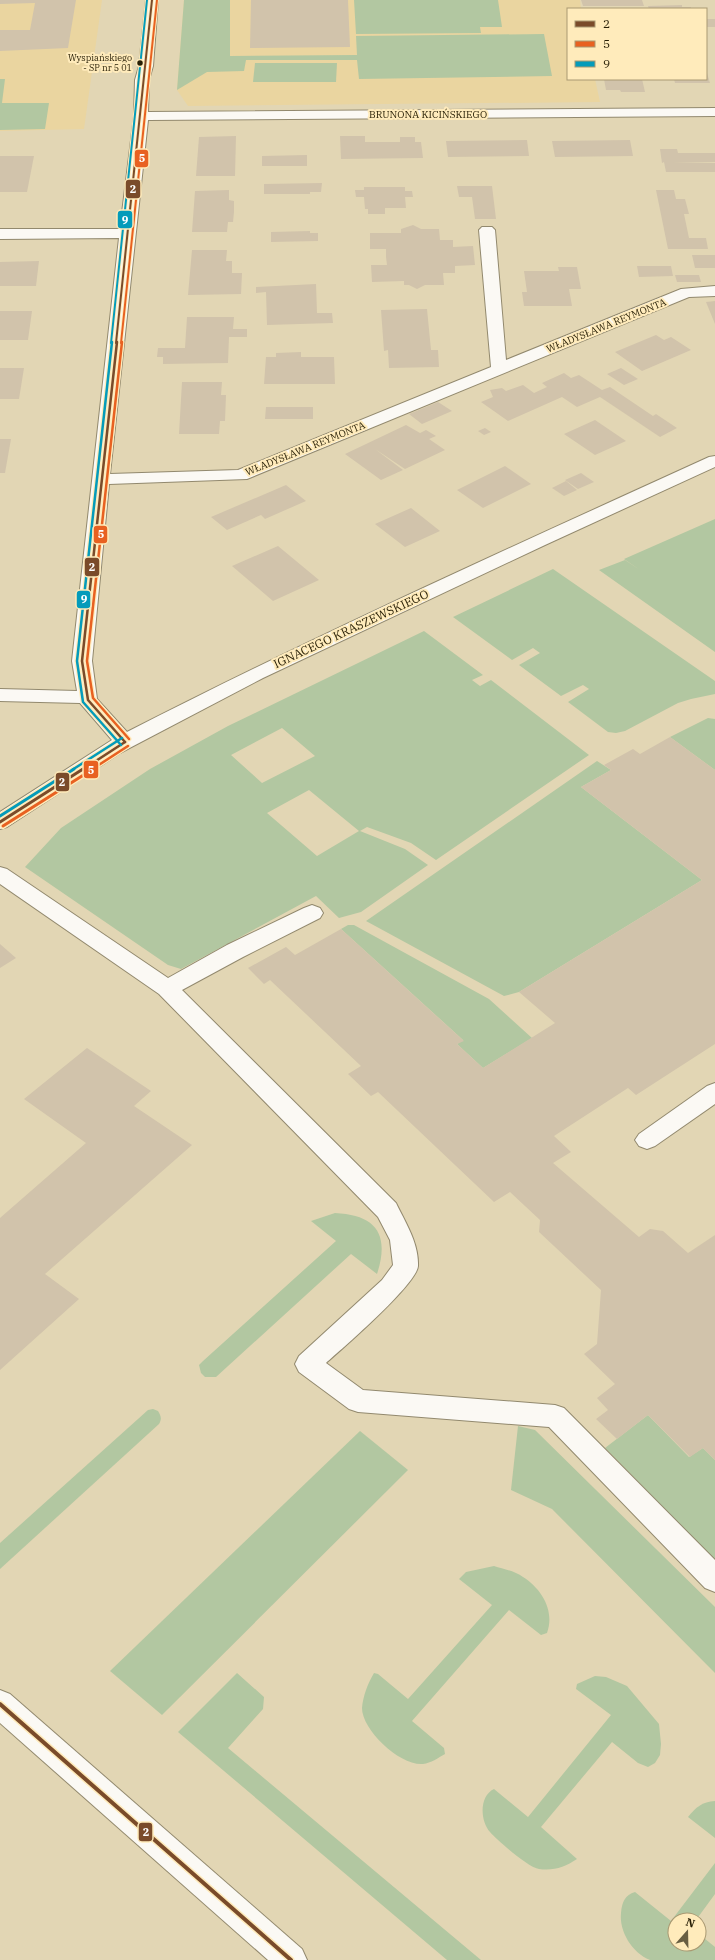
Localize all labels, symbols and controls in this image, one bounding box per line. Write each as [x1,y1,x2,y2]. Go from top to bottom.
legend [567,8,707,80]
text: 2 [603,16,610,31]
text: 5 [603,36,610,51]
place label: Wyspiańskiego - SP nr 5 01 [68,52,132,73]
text: 9 [603,56,610,71]
marker: Wyspiańskiego - SP nr 5 01 [135,58,145,68]
street label: BRUNONA KICIŃSKIEGO [369,108,487,121]
line badge: 5 [134,149,149,168]
text: 5 [139,151,145,165]
line badge: 2 [125,179,141,199]
text: 2 [130,182,136,196]
line badge: 9 [117,210,133,229]
text: 9 [122,213,129,227]
street label: WŁADYSŁAWA REYMONTA [544,295,668,355]
street label: WŁADYSŁAWA REYMONTA [243,418,367,478]
line badge: 5 [93,525,108,544]
text: 5 [98,527,104,541]
line badge: 2 [84,557,100,577]
text: 2 [89,560,95,574]
street label: IGNACEGO KRASZEWSKIEGO [271,586,431,671]
line badge: 9 [76,590,91,609]
text: 9 [81,592,88,606]
line badge: 5 [83,760,99,779]
text: 5 [88,763,94,777]
line badge: 2 [55,772,70,792]
text: 2 [59,775,65,789]
line badge: 2 [138,1822,153,1842]
text: 2 [143,1825,149,1839]
north arrow [667,1912,707,1952]
text: N [684,1915,697,1931]

